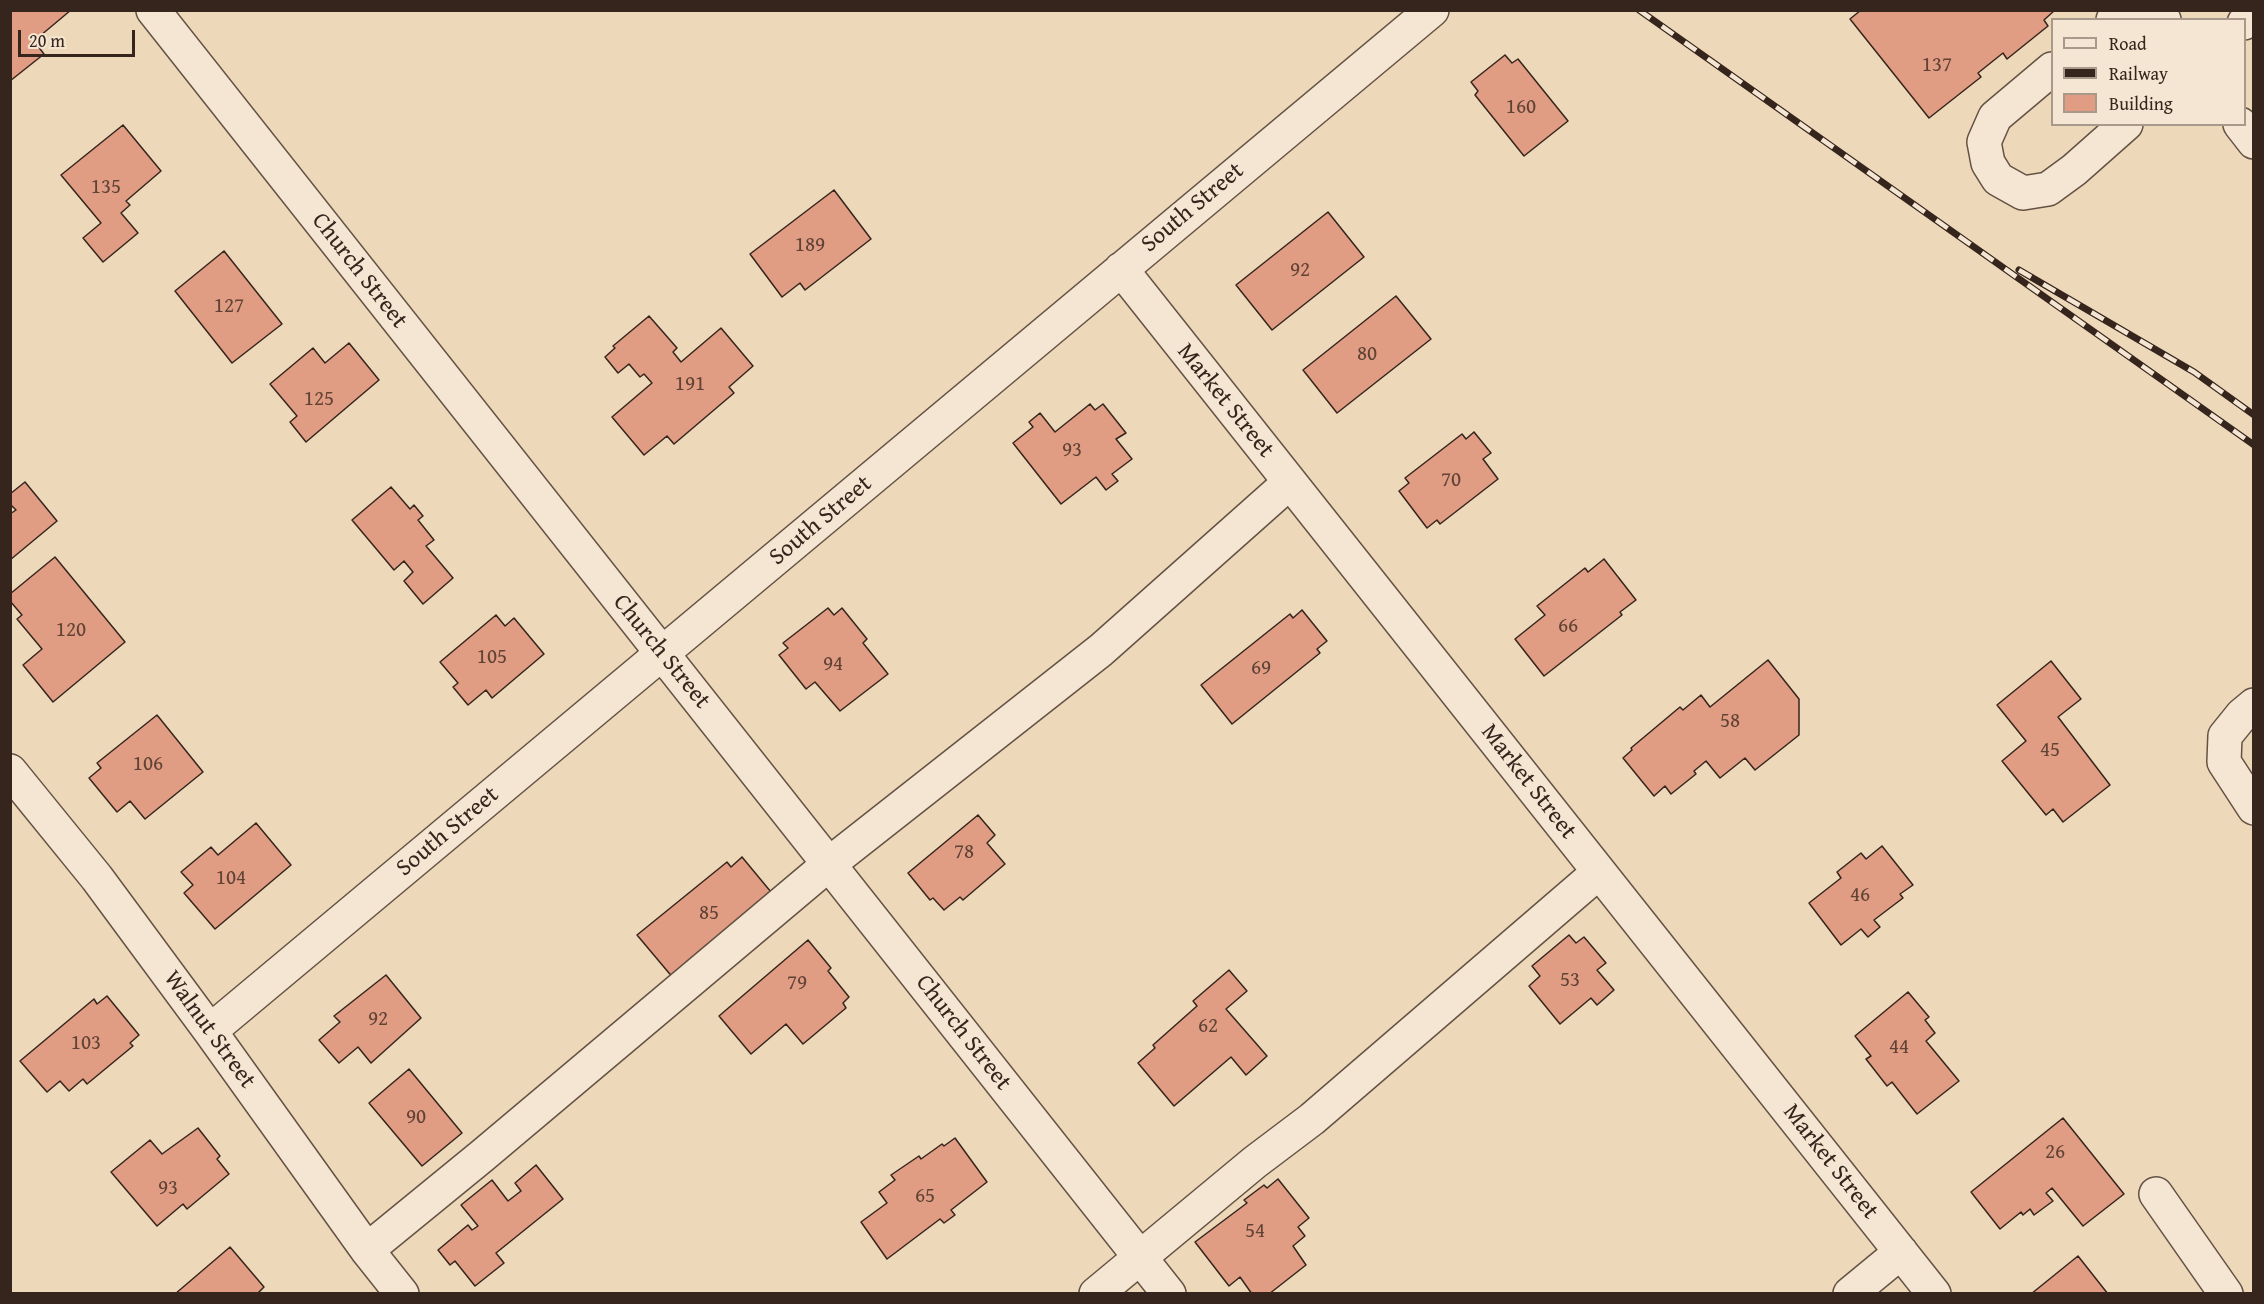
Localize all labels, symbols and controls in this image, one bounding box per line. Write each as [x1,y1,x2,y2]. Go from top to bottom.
scale bar [21,18,138,56]
legend [2051,18,2246,126]
text: 20 m [29,27,65,54]
text: Road [2109,30,2147,57]
house number: 137 [1922,53,1952,79]
text: Railway [2109,60,2168,87]
text: Building [2109,90,2173,117]
house number: 160 [1506,95,1536,121]
street label: South Street [1136,157,1250,259]
house number: 135 [91,175,121,201]
street label: Church Street [305,207,413,335]
house number: 189 [795,233,825,259]
house number: 92 [1290,258,1310,284]
house number: 127 [214,294,244,320]
street label: Market Street [1170,338,1280,464]
house number: 80 [1357,342,1377,368]
house number: 191 [675,372,705,398]
house number: 125 [304,387,334,413]
house number: 93 [1062,438,1082,464]
house number: 70 [1441,468,1461,494]
street label: South Street [764,470,878,572]
street label: Church Street [606,589,716,715]
house number: 66 [1558,614,1578,640]
house number: 120 [56,618,86,644]
house number: 105 [477,645,507,671]
house number: 94 [823,652,843,678]
house number: 69 [1251,656,1271,682]
house number: 58 [1720,709,1740,735]
street label: Market Street [1474,719,1582,845]
house number: 45 [2040,738,2060,764]
house number: 106 [133,752,163,778]
street label: South Street [391,781,505,883]
house number: 78 [954,840,974,866]
house number: 104 [216,866,246,892]
house number: 46 [1850,883,1870,909]
house number: 85 [699,901,719,927]
street label: Walnut Street [157,966,261,1094]
house number: 53 [1560,968,1580,994]
street label: Church Street [909,969,1017,1097]
house number: 79 [787,971,807,997]
house number: 92 [368,1007,388,1033]
house number: 62 [1198,1014,1218,1040]
house number: 103 [71,1031,101,1057]
house number: 44 [1889,1035,1909,1061]
street label: Market Street [1776,1099,1884,1225]
house number: 90 [406,1105,426,1131]
house number: 26 [2045,1140,2065,1166]
house number: 93 [158,1176,178,1202]
house number: 65 [915,1184,935,1210]
house number: 54 [1245,1219,1265,1245]

